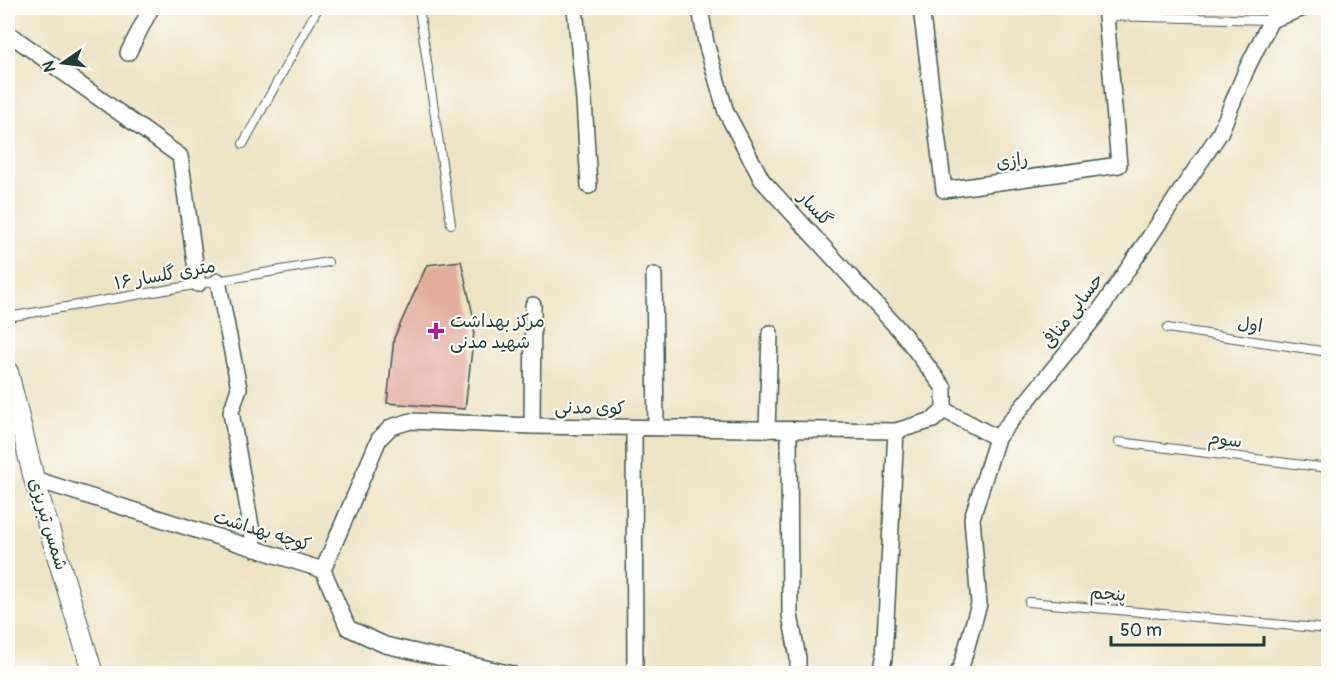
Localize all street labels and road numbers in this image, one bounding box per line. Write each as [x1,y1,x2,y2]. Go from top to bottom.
street label: رازی [995,147,1029,175]
street label: گلسار [792,185,837,232]
street label: ۱۶ متری گلسار [113,255,217,295]
street label: حسابی منافی [1036,268,1109,353]
street label: اول [1236,312,1264,338]
street label: کوی مدنی [554,396,626,420]
street label: سوم [1206,427,1243,455]
street label: شمس تبریزی [23,475,73,573]
street label: کوچه بهداشت [210,505,314,557]
street label: پنجم [1089,581,1127,609]

